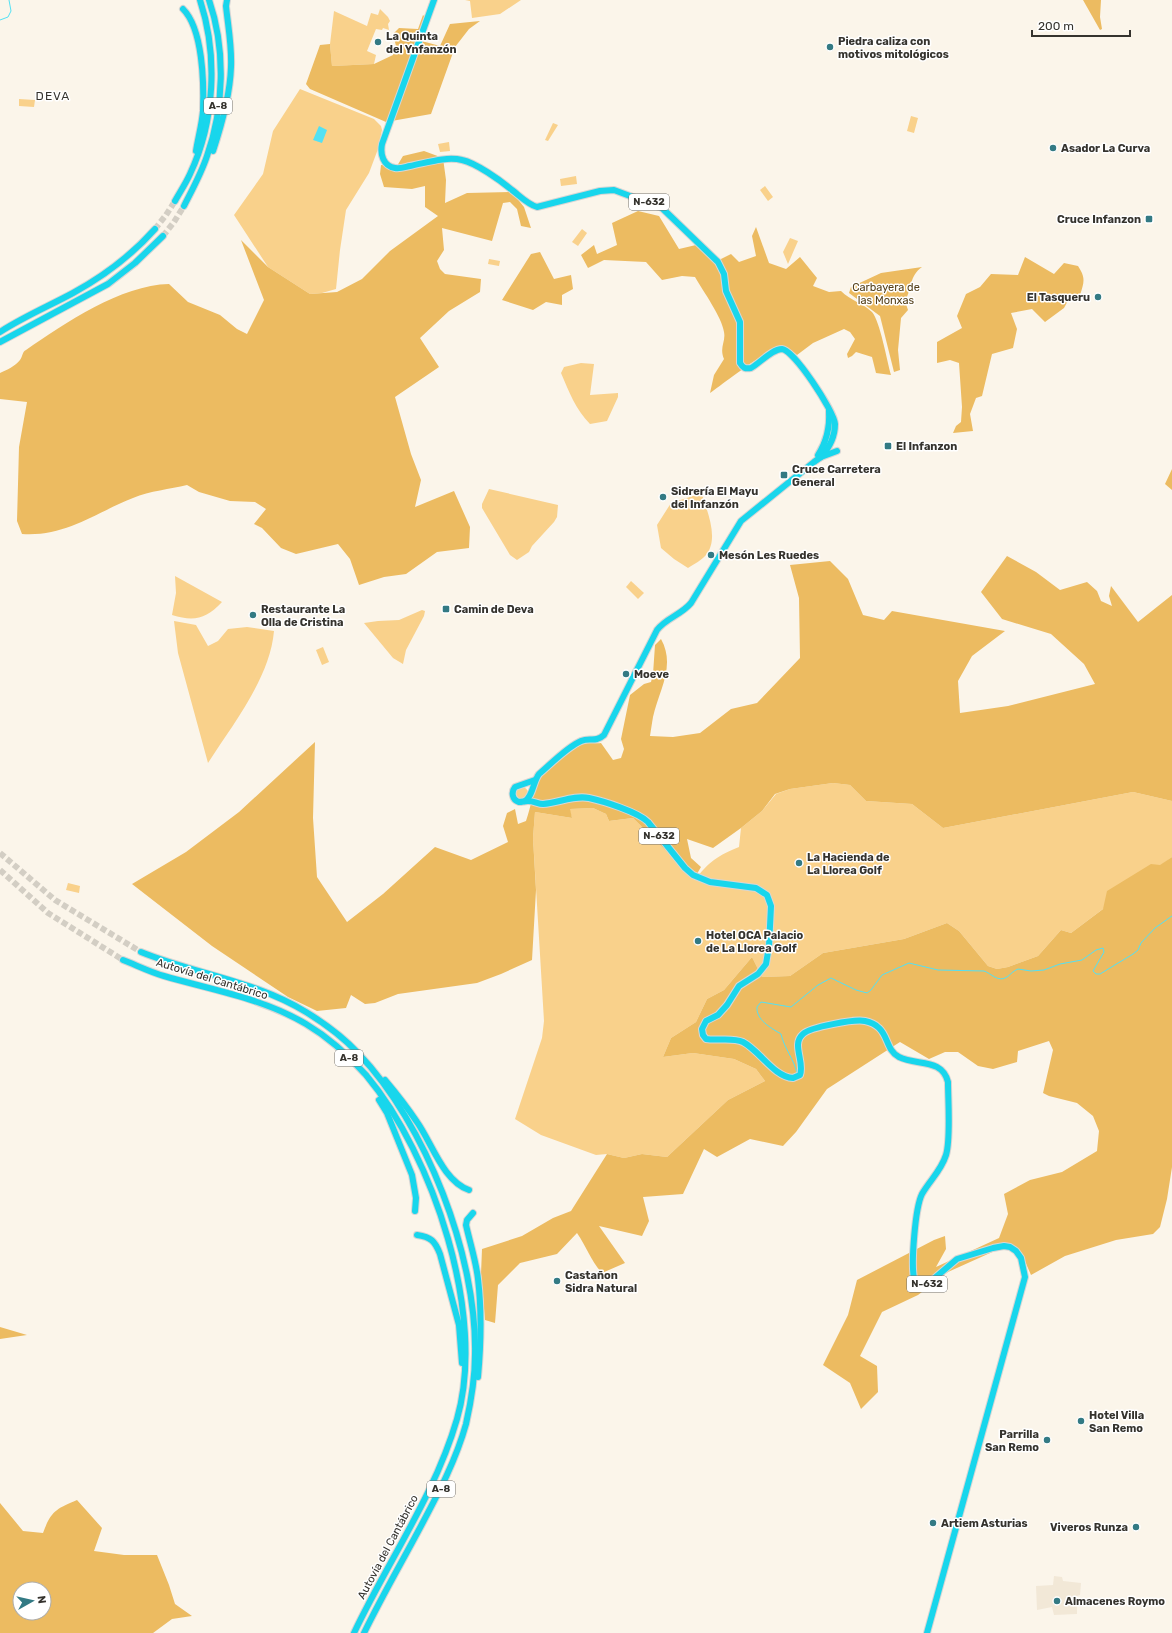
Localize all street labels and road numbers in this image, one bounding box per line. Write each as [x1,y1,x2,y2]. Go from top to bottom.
road number: A-8 [204,98,232,114]
road number: N-632 [629,194,669,210]
road number: N-632 [639,828,679,844]
street label: Autovía del Cantábrico [155,956,269,1002]
road number: A-8 [335,1050,363,1066]
road number: N-632 [907,1276,947,1292]
road number: A-8 [427,1481,455,1497]
street label: Autovía del Cantábrico [355,1493,421,1601]

